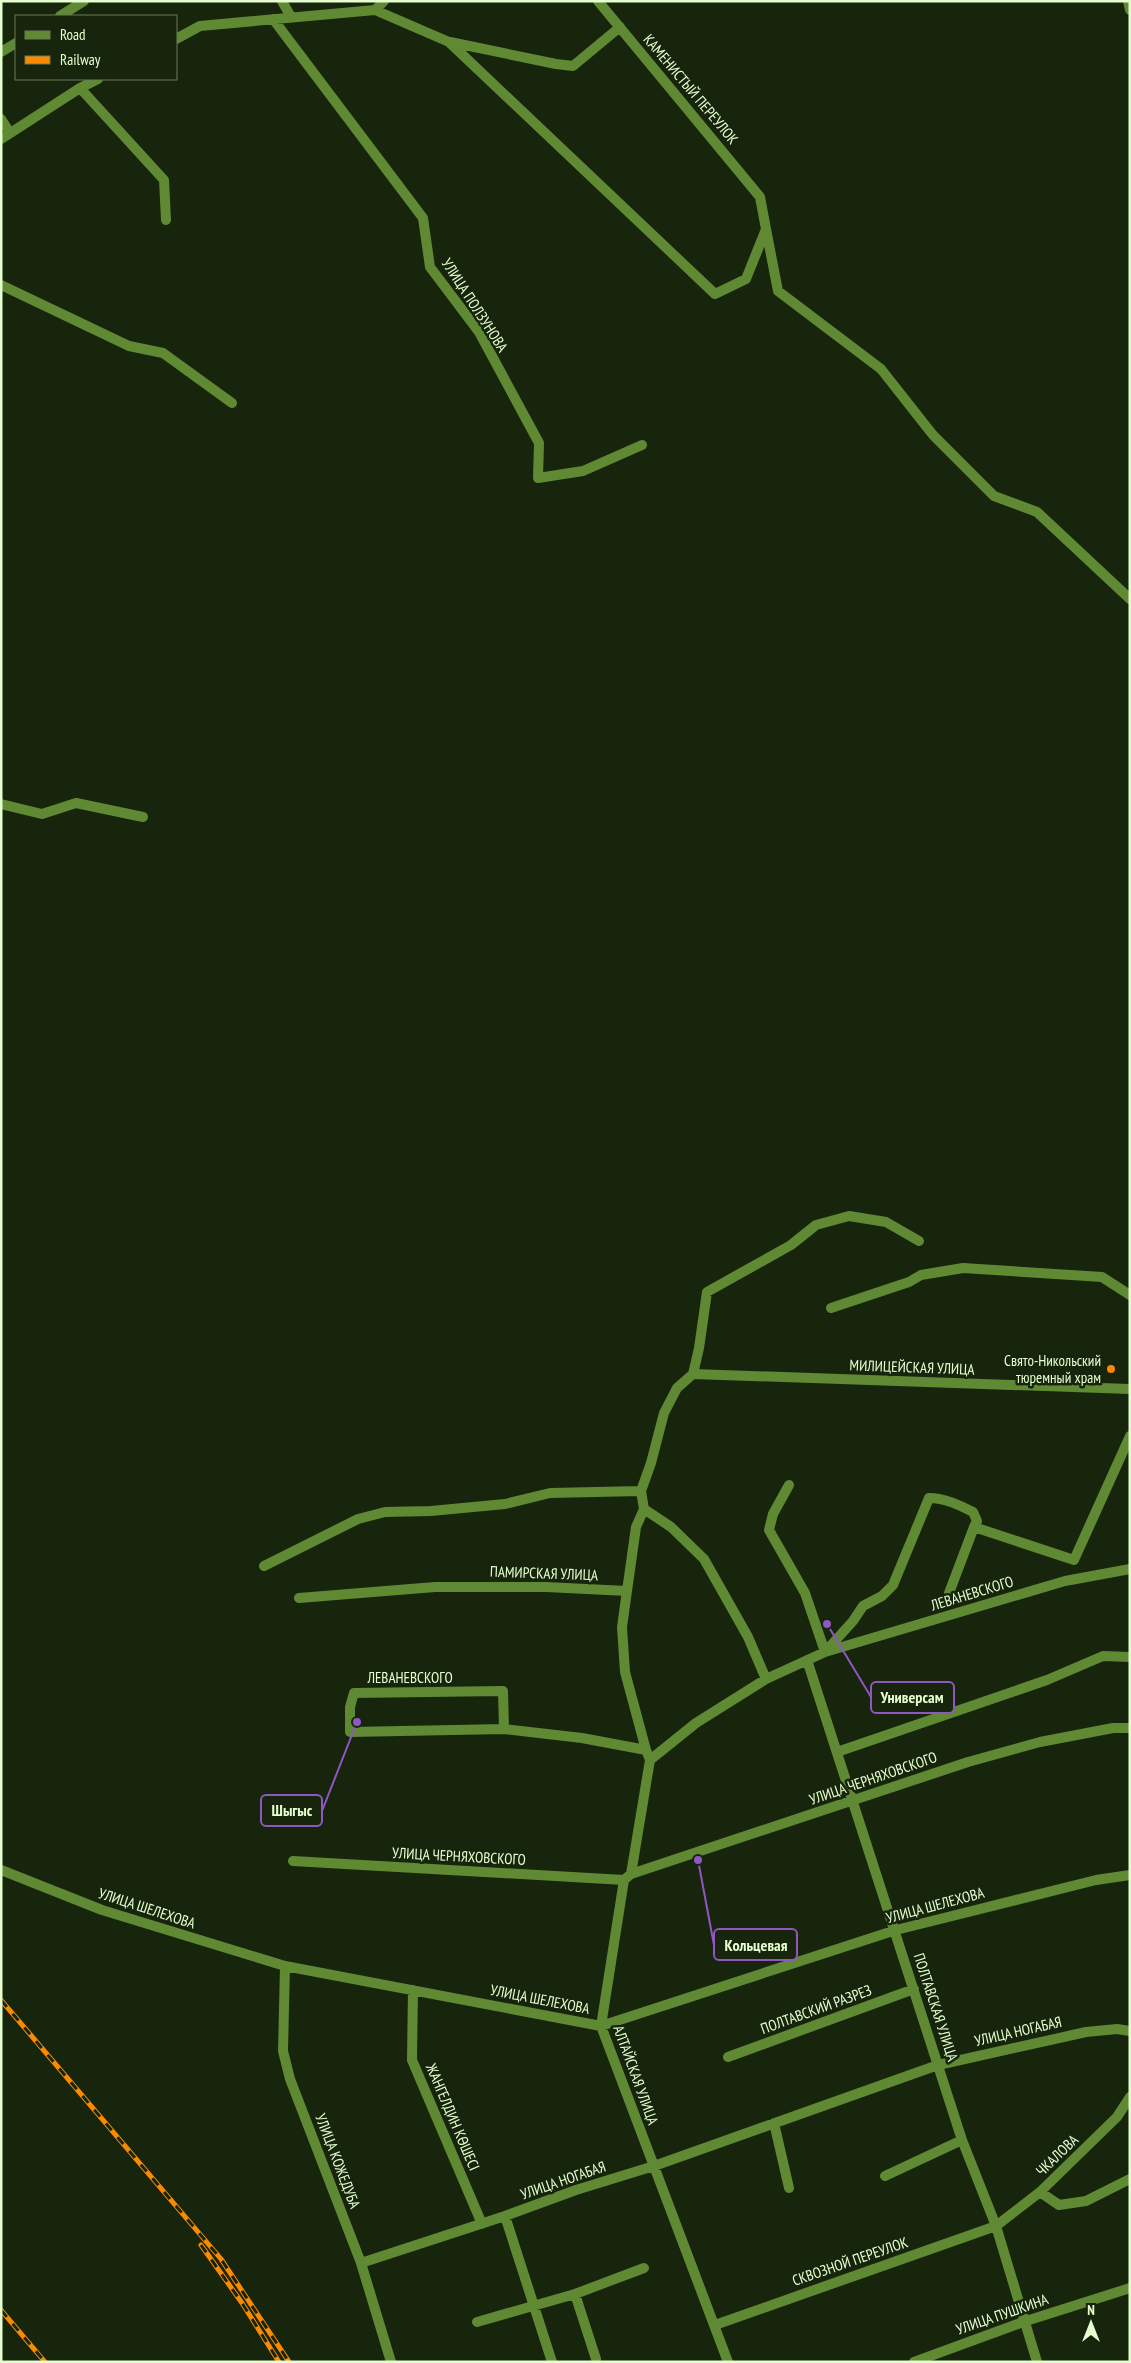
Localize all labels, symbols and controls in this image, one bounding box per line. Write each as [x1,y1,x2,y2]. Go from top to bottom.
legend [15,15,178,80]
text: Road [60,25,86,44]
street label: КАМЕНИСТЫЙ ПЕРЕУЛОК [639,30,743,148]
text: Railway [60,50,101,69]
street label: УЛИЦА ПОЛЗУНОВА [438,255,513,356]
place label: Свято-Никольский тюремный храм [1004,1351,1101,1387]
street label: МИЛИЦЕЙСКАЯ УЛИЦА [849,1355,976,1379]
marker: Свято-Никольский тюремный храм [1105,1363,1117,1375]
street label: ПАМИРСКАЯ УЛИЦА [490,1562,599,1584]
street label: ЛЕВАНЕВСКОГО [928,1571,1016,1615]
street label: ЛЕВАНЕВСКОГО [366,1668,453,1687]
callout: Универсам [871,1682,954,1713]
text: Универсам [879,1687,944,1707]
street label: УЛИЦА ЧЕРНЯХОВСКОГО [807,1747,939,1809]
callout: Шыгыс [261,1795,322,1826]
text: Шыгыс [272,1800,313,1820]
street label: УЛИЦА ЧЕРНЯХОВСКОГО [392,1843,526,1869]
street label: УЛИЦА ШЕЛЕХОВА [96,1883,199,1933]
street label: УЛИЦА ШЕЛЕХОВА [884,1883,987,1927]
callout: Кольцевая [714,1929,797,1960]
text: Кольцевая [725,1935,788,1955]
street label: ПОЛТАВСКАЯ УЛИЦА [910,1951,963,2064]
street label: УЛИЦА ШЕЛЕХОВА [489,1980,592,2018]
street label: ПОЛТАВСКИЙ РАЗРЕЗ [758,1980,874,2038]
street label: УЛИЦА НОГАБАЯ [973,2012,1063,2050]
street label: АЛТАЙСКАЯ УЛИЦА [609,2023,663,2128]
street label: ЖАНГЕЛДИН КӨШЕСІ [422,2060,484,2173]
street label: УЛИЦА КОЖЕДУБА [311,2111,365,2212]
street label: ЧКАЛОВА [1032,2130,1083,2180]
street label: УЛИЦА НОГАБАЯ [518,2157,608,2203]
street label: СКВОЗНОЙ ПЕРЕУЛОК [790,2232,911,2290]
street label: УЛИЦА ПУШКИНА [953,2289,1051,2339]
north arrow [1066,2298,1116,2348]
text: N [1087,2301,1095,2319]

